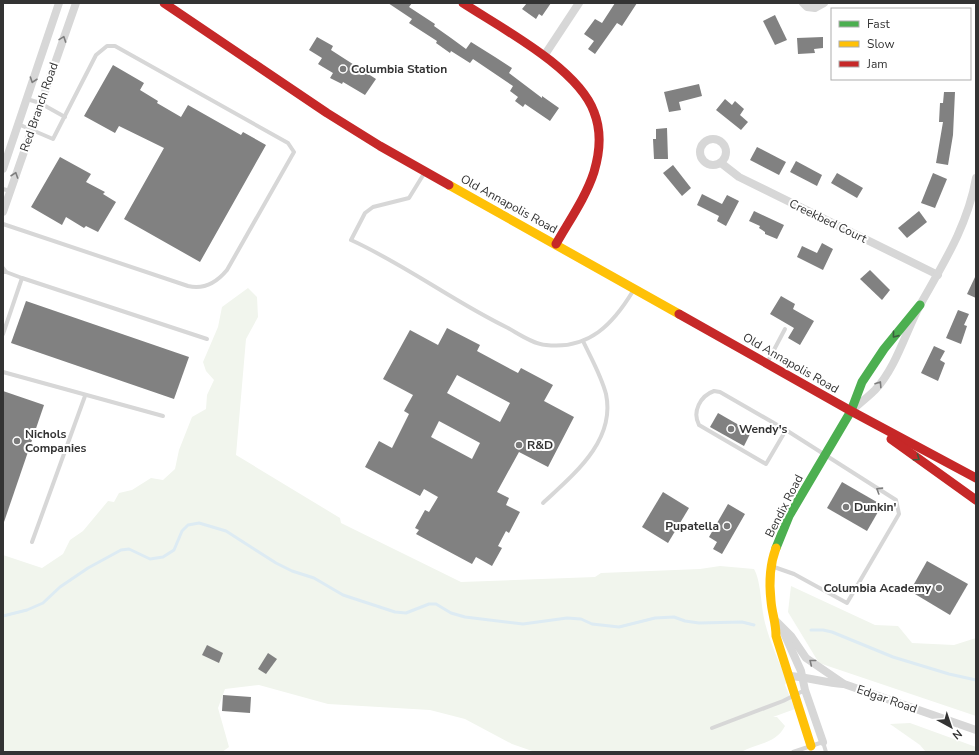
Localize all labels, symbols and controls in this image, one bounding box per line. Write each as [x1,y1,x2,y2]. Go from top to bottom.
legend [831,8,971,80]
text: Fast [867,16,890,32]
one-way arrow [58,35,66,42]
text: Slow [867,36,895,52]
text: Jam [866,56,888,72]
street label: Red Branch Road [16,60,62,154]
place label: Columbia Station [351,61,447,77]
marker: Columbia Station [338,64,348,74]
one-way arrow [29,76,38,83]
one-way arrow [11,171,19,178]
street label: Old Annapolis Road [458,171,560,237]
street label: Creekbed Court [787,195,870,247]
street label: Old Annapolis Road [740,329,842,397]
one-way arrow [893,331,900,338]
one-way arrow [874,381,882,388]
place label: Wendy's [739,421,788,437]
marker: Wendy's [726,424,736,434]
place label: Nichols Companies [25,426,87,456]
marker: Nichols Companies [12,436,22,446]
place label: R&D [527,437,553,453]
marker: R&D [514,440,524,450]
one-way arrow [913,453,920,461]
street label: Bendix Road [761,472,807,540]
one-way arrow [876,487,883,495]
place label: Dunkin' [854,499,897,515]
marker: Dunkin' [841,502,851,512]
place label: Pupatella [665,518,719,534]
marker: Pupatella [722,521,732,531]
place label: Columbia Academy [823,580,932,596]
marker: Columbia Academy [934,583,944,593]
one-way arrow [809,660,816,667]
street label: Edgar Road [855,681,919,717]
north arrow [931,707,971,747]
text: N [949,726,965,743]

